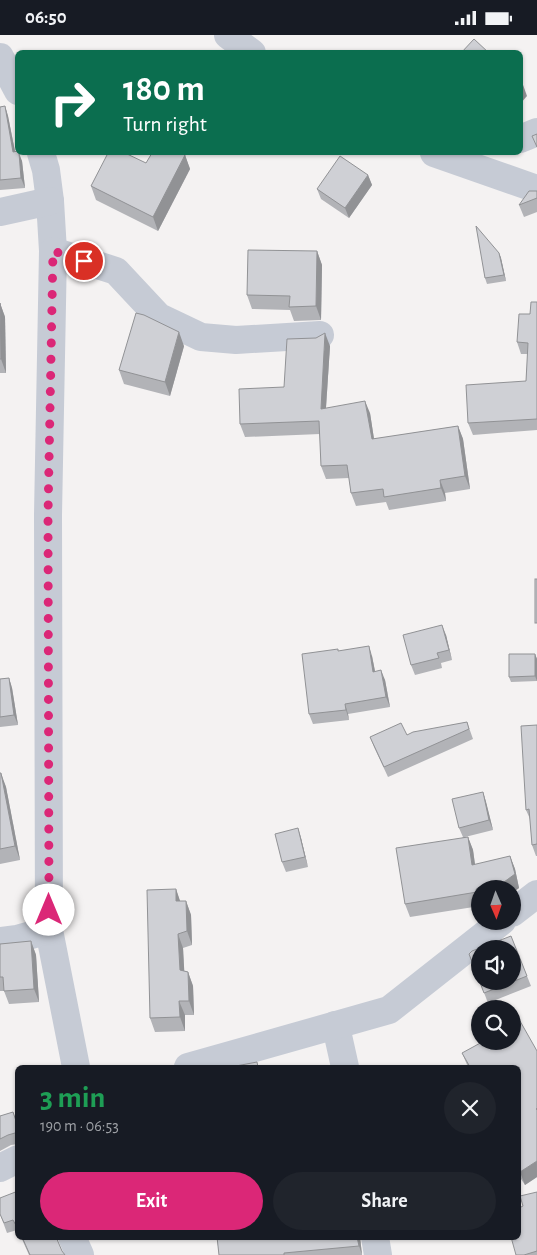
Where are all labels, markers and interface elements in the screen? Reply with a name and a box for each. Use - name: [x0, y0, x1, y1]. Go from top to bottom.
- text: 06:50: [25, 8, 67, 27]
- icon: right: [40, 70, 105, 135]
- text: 180 m: [123, 72, 205, 107]
- text: Turn right: [123, 113, 207, 135]
- pin: [63, 240, 105, 282]
- icon: arrive: [70, 247, 98, 275]
- north arrow: [471, 880, 521, 930]
- map controls: [471, 880, 521, 1050]
- position arrow: [22, 883, 74, 935]
- button: sound: [471, 940, 521, 990]
- button: search: [471, 1000, 521, 1050]
- button: close: [444, 1082, 496, 1134]
- text: 3 min: [40, 1083, 105, 1113]
- text: 190 m · 06:53: [40, 1118, 119, 1134]
- button: Exit: [40, 1172, 263, 1230]
- button: Share: [273, 1172, 496, 1230]

